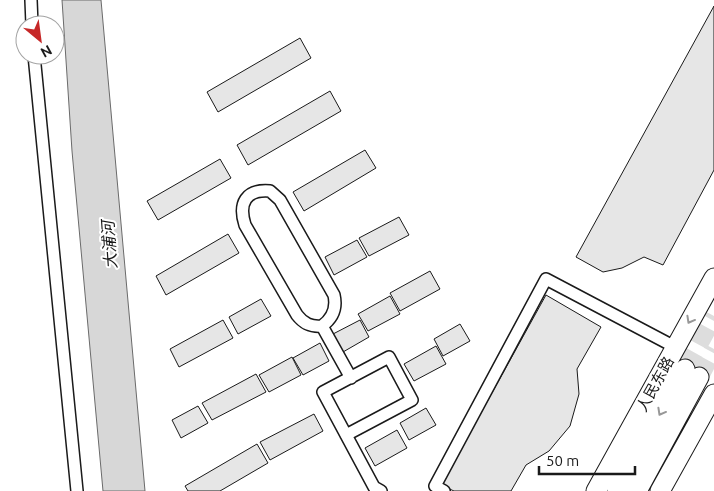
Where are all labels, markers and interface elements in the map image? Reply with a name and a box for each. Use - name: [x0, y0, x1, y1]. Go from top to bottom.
- north arrow: [15, 15, 65, 65]
- text: N: [38, 42, 55, 61]
- water label: 大浦河: [98, 217, 120, 270]
- one-way arrow: [687, 315, 697, 324]
- street label: 人民东路: [633, 354, 677, 414]
- one-way arrow: [657, 407, 667, 416]
- scale bar: [539, 444, 635, 476]
- text: 50 m: [546, 452, 579, 469]

